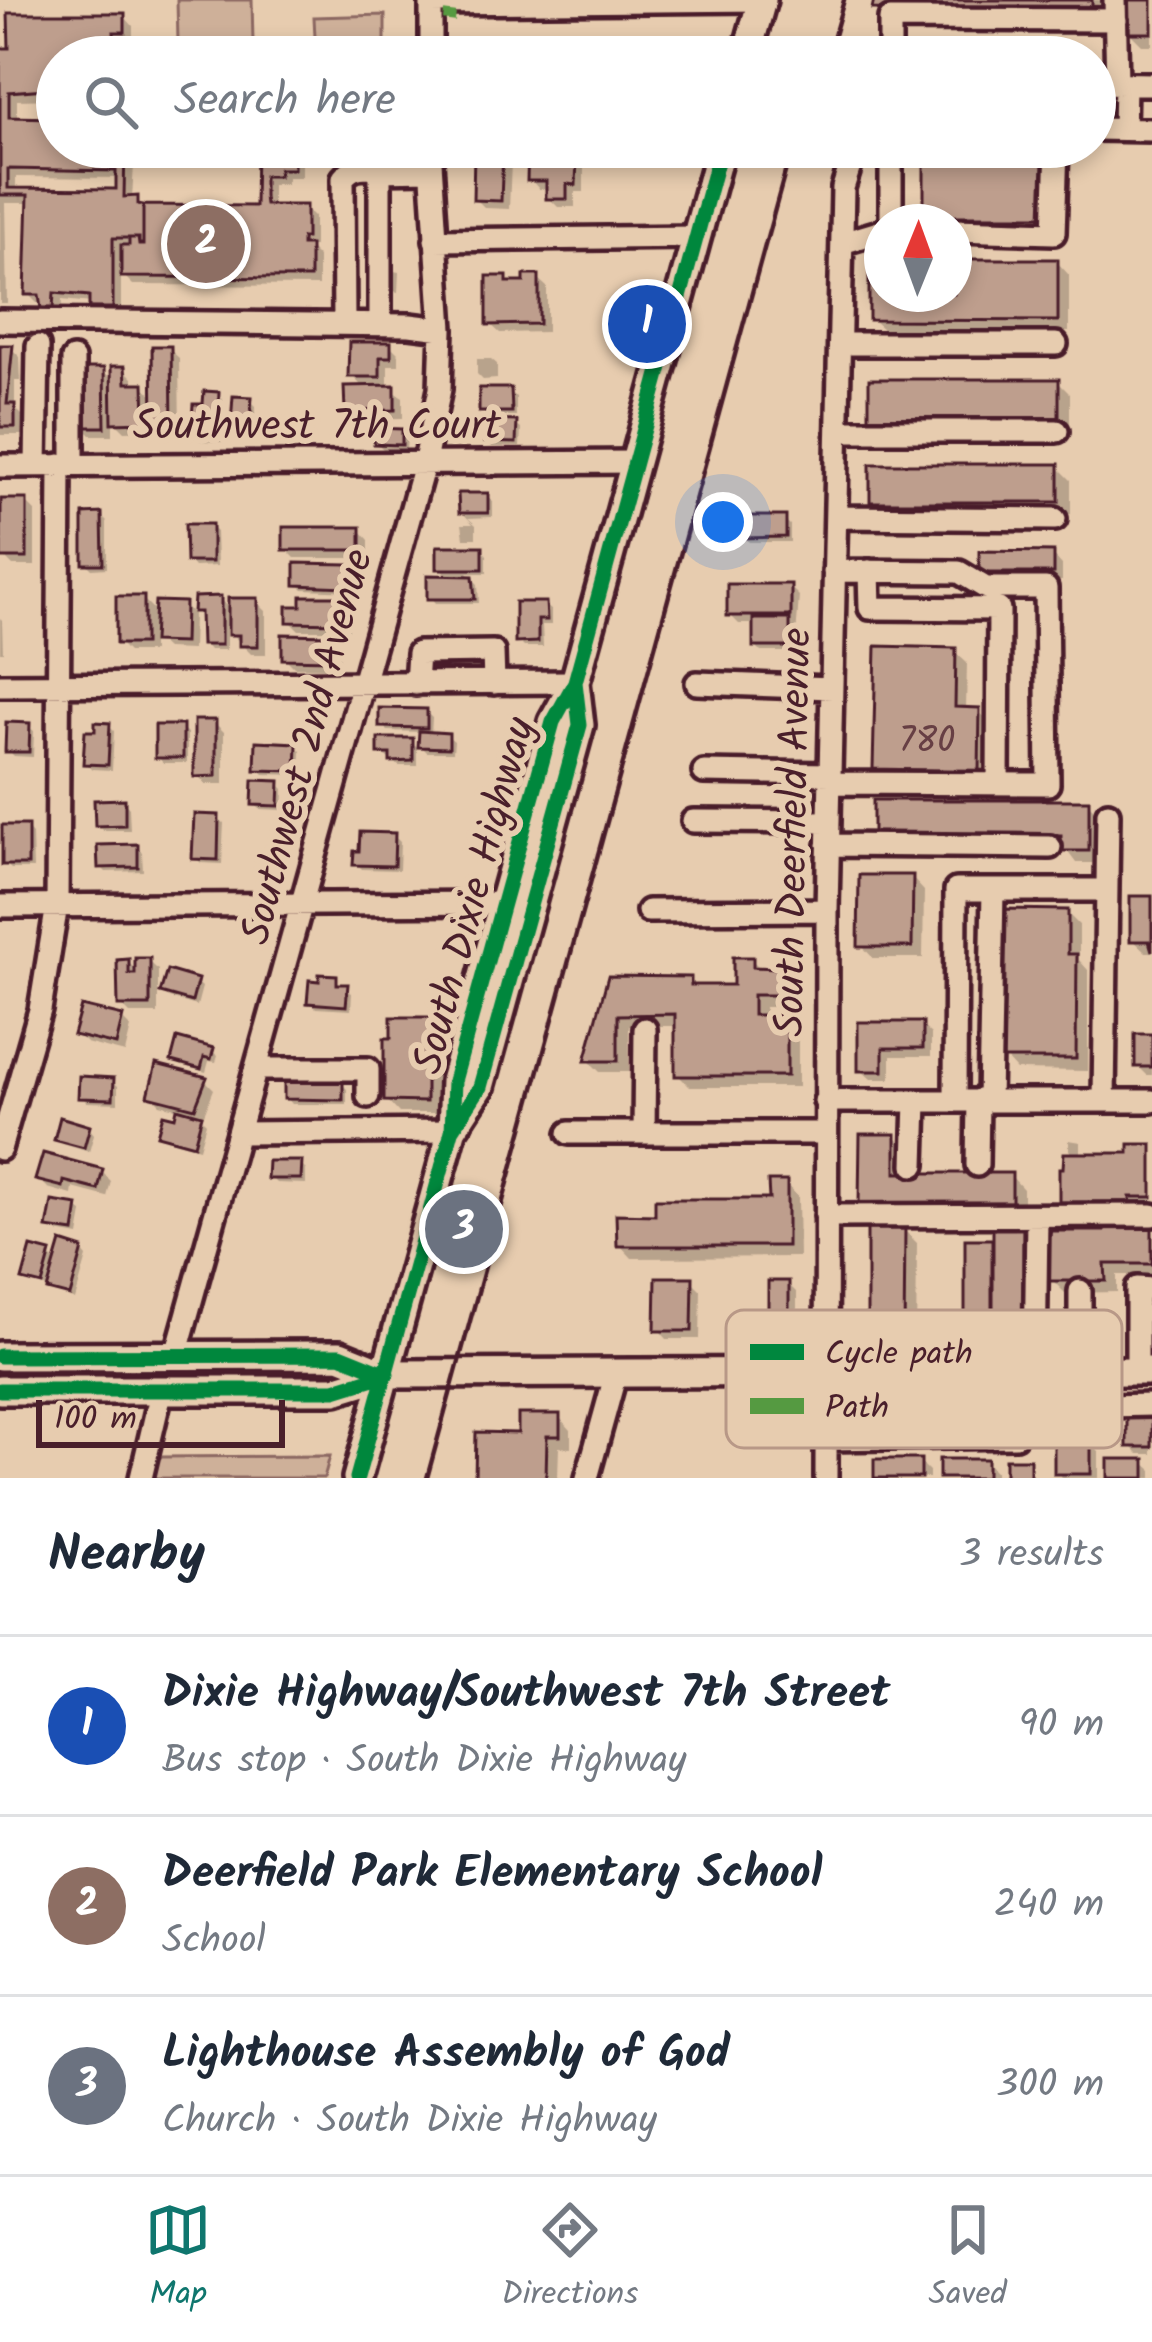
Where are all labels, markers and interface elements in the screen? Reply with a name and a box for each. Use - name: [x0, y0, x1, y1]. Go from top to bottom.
- search box: [36, 36, 1116, 168]
- text: Search here: [174, 66, 396, 138]
- icon: search: [78, 69, 144, 135]
- pin: 2: [167, 199, 245, 289]
- north arrow: [864, 204, 972, 312]
- pin: 1: [608, 279, 686, 369]
- street label: Southwest 7th Court: [133, 394, 502, 461]
- your location: [693, 492, 753, 552]
- street label: Southwest 2nd Avenue: [223, 542, 393, 952]
- street label: South Deerfield Avenue: [757, 627, 832, 1037]
- street label: South Dixie Highway: [396, 710, 555, 1081]
- house number: 780: [899, 714, 955, 771]
- pin: 3: [425, 1184, 503, 1274]
- legend: [726, 1310, 1122, 1448]
- text: Cycle path: [825, 1329, 973, 1382]
- text: Path: [825, 1383, 889, 1436]
- scale bar: [36, 1394, 285, 1447]
- text: 100 m: [54, 1394, 137, 1447]
- text: Nearby: [48, 1516, 205, 1597]
- text: 3 results: [959, 1525, 1104, 1587]
- text: Dixie Highway/Southwest 7th Street: [162, 1659, 890, 1731]
- text: 1: [81, 1695, 93, 1757]
- text: 90 m: [1019, 1695, 1104, 1757]
- text: Bus stop · South Dixie Highway: [162, 1731, 686, 1793]
- text: Deerfield Park Elementary School: [162, 1839, 822, 1911]
- text: 2: [76, 1875, 98, 1937]
- text: 240 m: [994, 1875, 1104, 1937]
- text: School: [162, 1911, 266, 1973]
- text: Lighthouse Assembly of God: [162, 2019, 730, 2091]
- text: 3: [76, 2055, 98, 2117]
- text: 300 m: [996, 2055, 1104, 2117]
- text: Church · South Dixie Highway: [162, 2091, 657, 2153]
- tab: Map: [145, 2197, 211, 2322]
- tab: Directions: [501, 2197, 638, 2322]
- tab: Saved: [929, 2197, 1007, 2322]

